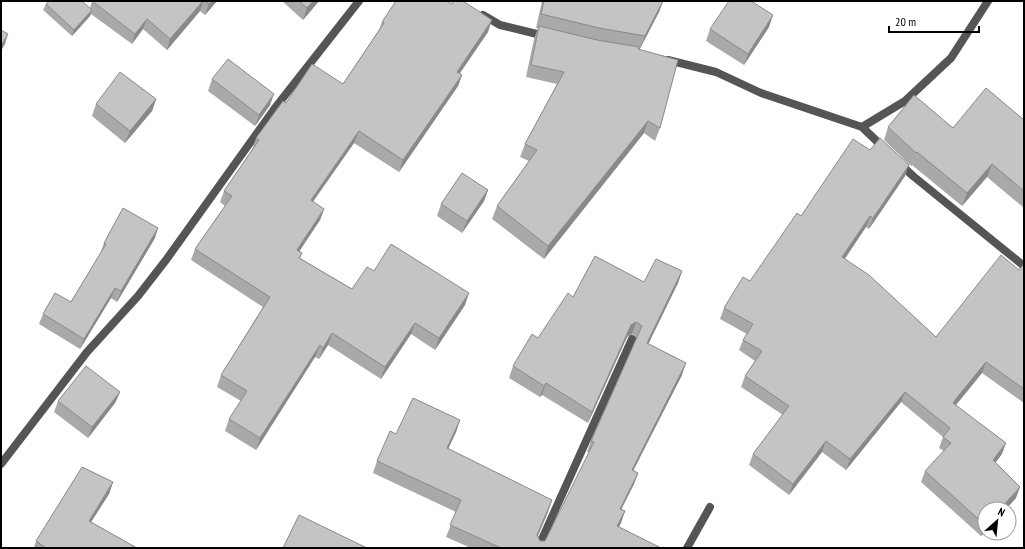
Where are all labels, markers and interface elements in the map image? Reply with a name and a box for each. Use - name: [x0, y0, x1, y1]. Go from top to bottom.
- scale bar: [889, 8, 979, 34]
- text: 20 m: [895, 14, 916, 29]
- north arrow: [977, 501, 1017, 541]
- text: N: [996, 505, 1007, 520]

